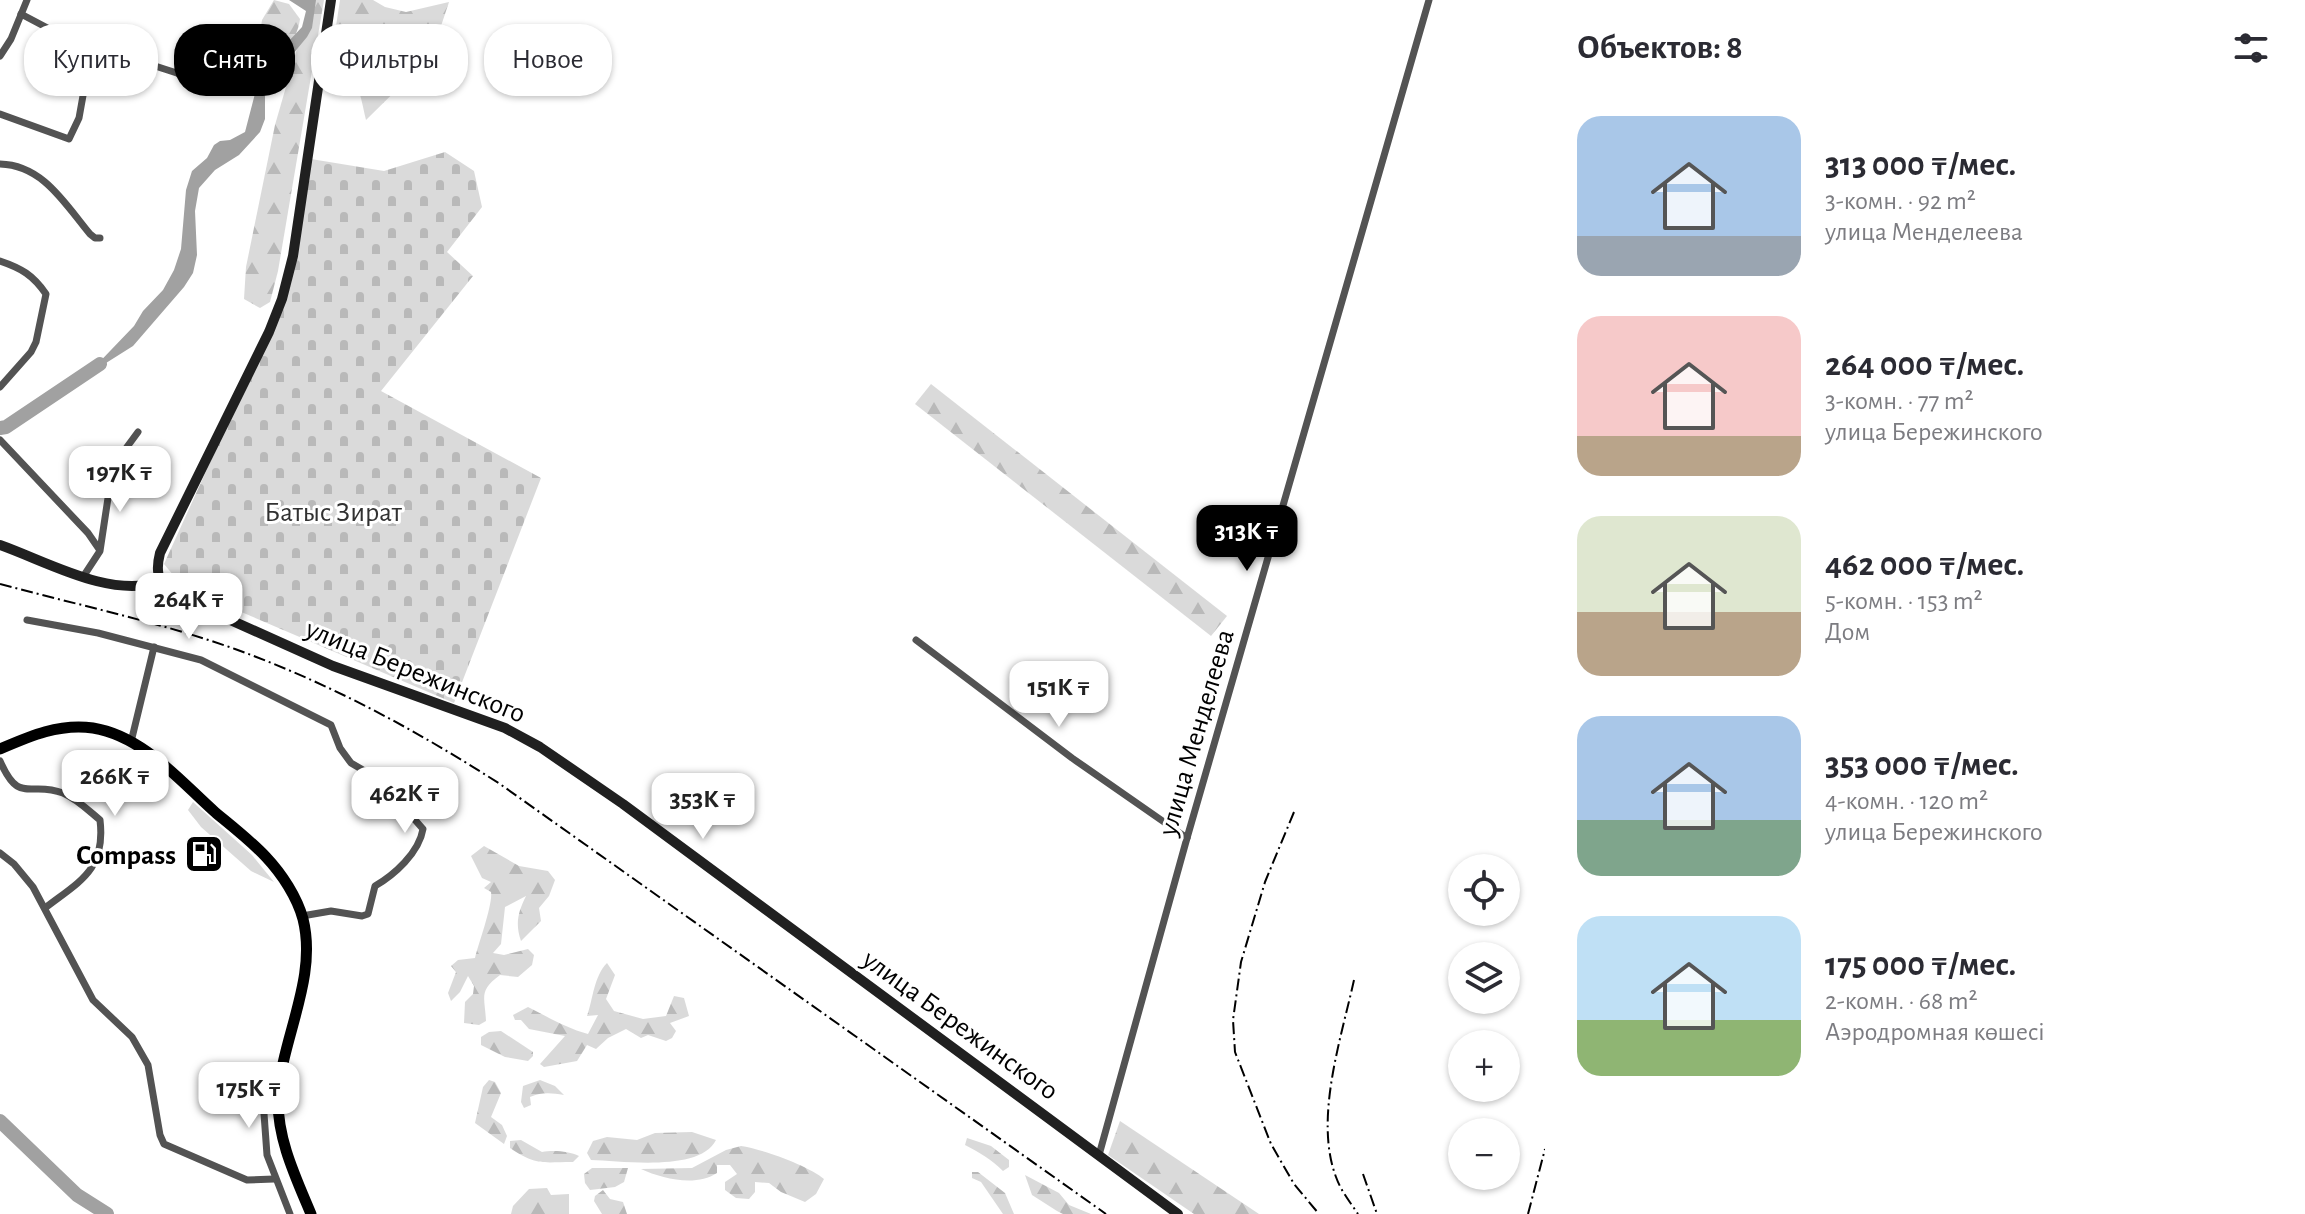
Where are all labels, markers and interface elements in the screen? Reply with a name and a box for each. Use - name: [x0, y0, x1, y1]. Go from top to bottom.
- chip: Купить: [24, 24, 158, 96]
- chip: Снять: [174, 24, 295, 96]
- chip: Фильтры: [311, 24, 468, 96]
- chip: Новое: [484, 24, 612, 96]
- icon: filters: [2229, 26, 2273, 70]
- text: Объектов: 8: [1577, 31, 1743, 65]
- icon: home: [1641, 148, 1737, 244]
- text: 313 000 ₸/мес.: [1825, 148, 2016, 182]
- text: 3-комн. · 92 m²: [1825, 188, 1976, 214]
- text: улица Менделеева: [1825, 219, 2023, 245]
- icon: home: [1641, 348, 1737, 444]
- text: 264 000 ₸/мес.: [1825, 348, 2024, 382]
- text: 3-комн. · 77 m²: [1825, 388, 1974, 414]
- text: улица Бережинского: [1825, 419, 2043, 445]
- pin: 197K ₸: [55, 446, 185, 514]
- text: 197K ₸: [87, 459, 153, 485]
- park label: Батыс Зират: [264, 499, 403, 527]
- pin: 313K ₸: [1182, 505, 1312, 573]
- text: 313K ₸: [1214, 518, 1280, 544]
- icon: home: [1641, 548, 1737, 644]
- text: 462 000 ₸/мес.: [1825, 548, 2024, 582]
- pin: 264K ₸: [124, 573, 254, 641]
- text: 264K ₸: [153, 586, 225, 612]
- text: 5-комн. · 153 m²: [1825, 588, 1983, 614]
- street label: улица Бережинского: [300, 615, 529, 729]
- text: Дом: [1825, 619, 1870, 645]
- street label: улица Менделеева: [1154, 626, 1240, 840]
- pin: 151K ₸: [994, 661, 1124, 729]
- text: 151K ₸: [1027, 674, 1091, 700]
- icon: home: [1641, 748, 1737, 844]
- text: 353 000 ₸/мес.: [1825, 748, 2019, 782]
- pin: 266K ₸: [50, 750, 180, 818]
- text: 266K ₸: [80, 763, 150, 789]
- pin: 462K ₸: [340, 767, 470, 835]
- pin: 353K ₸: [638, 773, 768, 841]
- text: 462K ₸: [369, 780, 441, 806]
- text: 353K ₸: [670, 786, 736, 812]
- text: 4-комн. · 120 m²: [1825, 788, 1988, 814]
- text: улица Бережинского: [1825, 819, 2043, 845]
- fuel station icon: Compass: [183, 833, 225, 875]
- place label: Compass: [76, 842, 176, 870]
- map controls: [1448, 854, 1520, 1190]
- button: locate: [1448, 854, 1520, 926]
- button: layers: [1448, 942, 1520, 1014]
- street label: улица Бережинского: [856, 945, 1063, 1106]
- icon: home: [1641, 948, 1737, 1044]
- text: 175 000 ₸/мес.: [1825, 948, 2016, 982]
- text: 2-комн. · 68 m²: [1825, 988, 1978, 1014]
- text: Аэродромная көшесі: [1825, 1019, 2044, 1045]
- button: +: [1448, 1030, 1520, 1102]
- pin: 175K ₸: [184, 1062, 314, 1130]
- text: 175K ₸: [216, 1075, 282, 1101]
- button: −: [1448, 1118, 1520, 1190]

